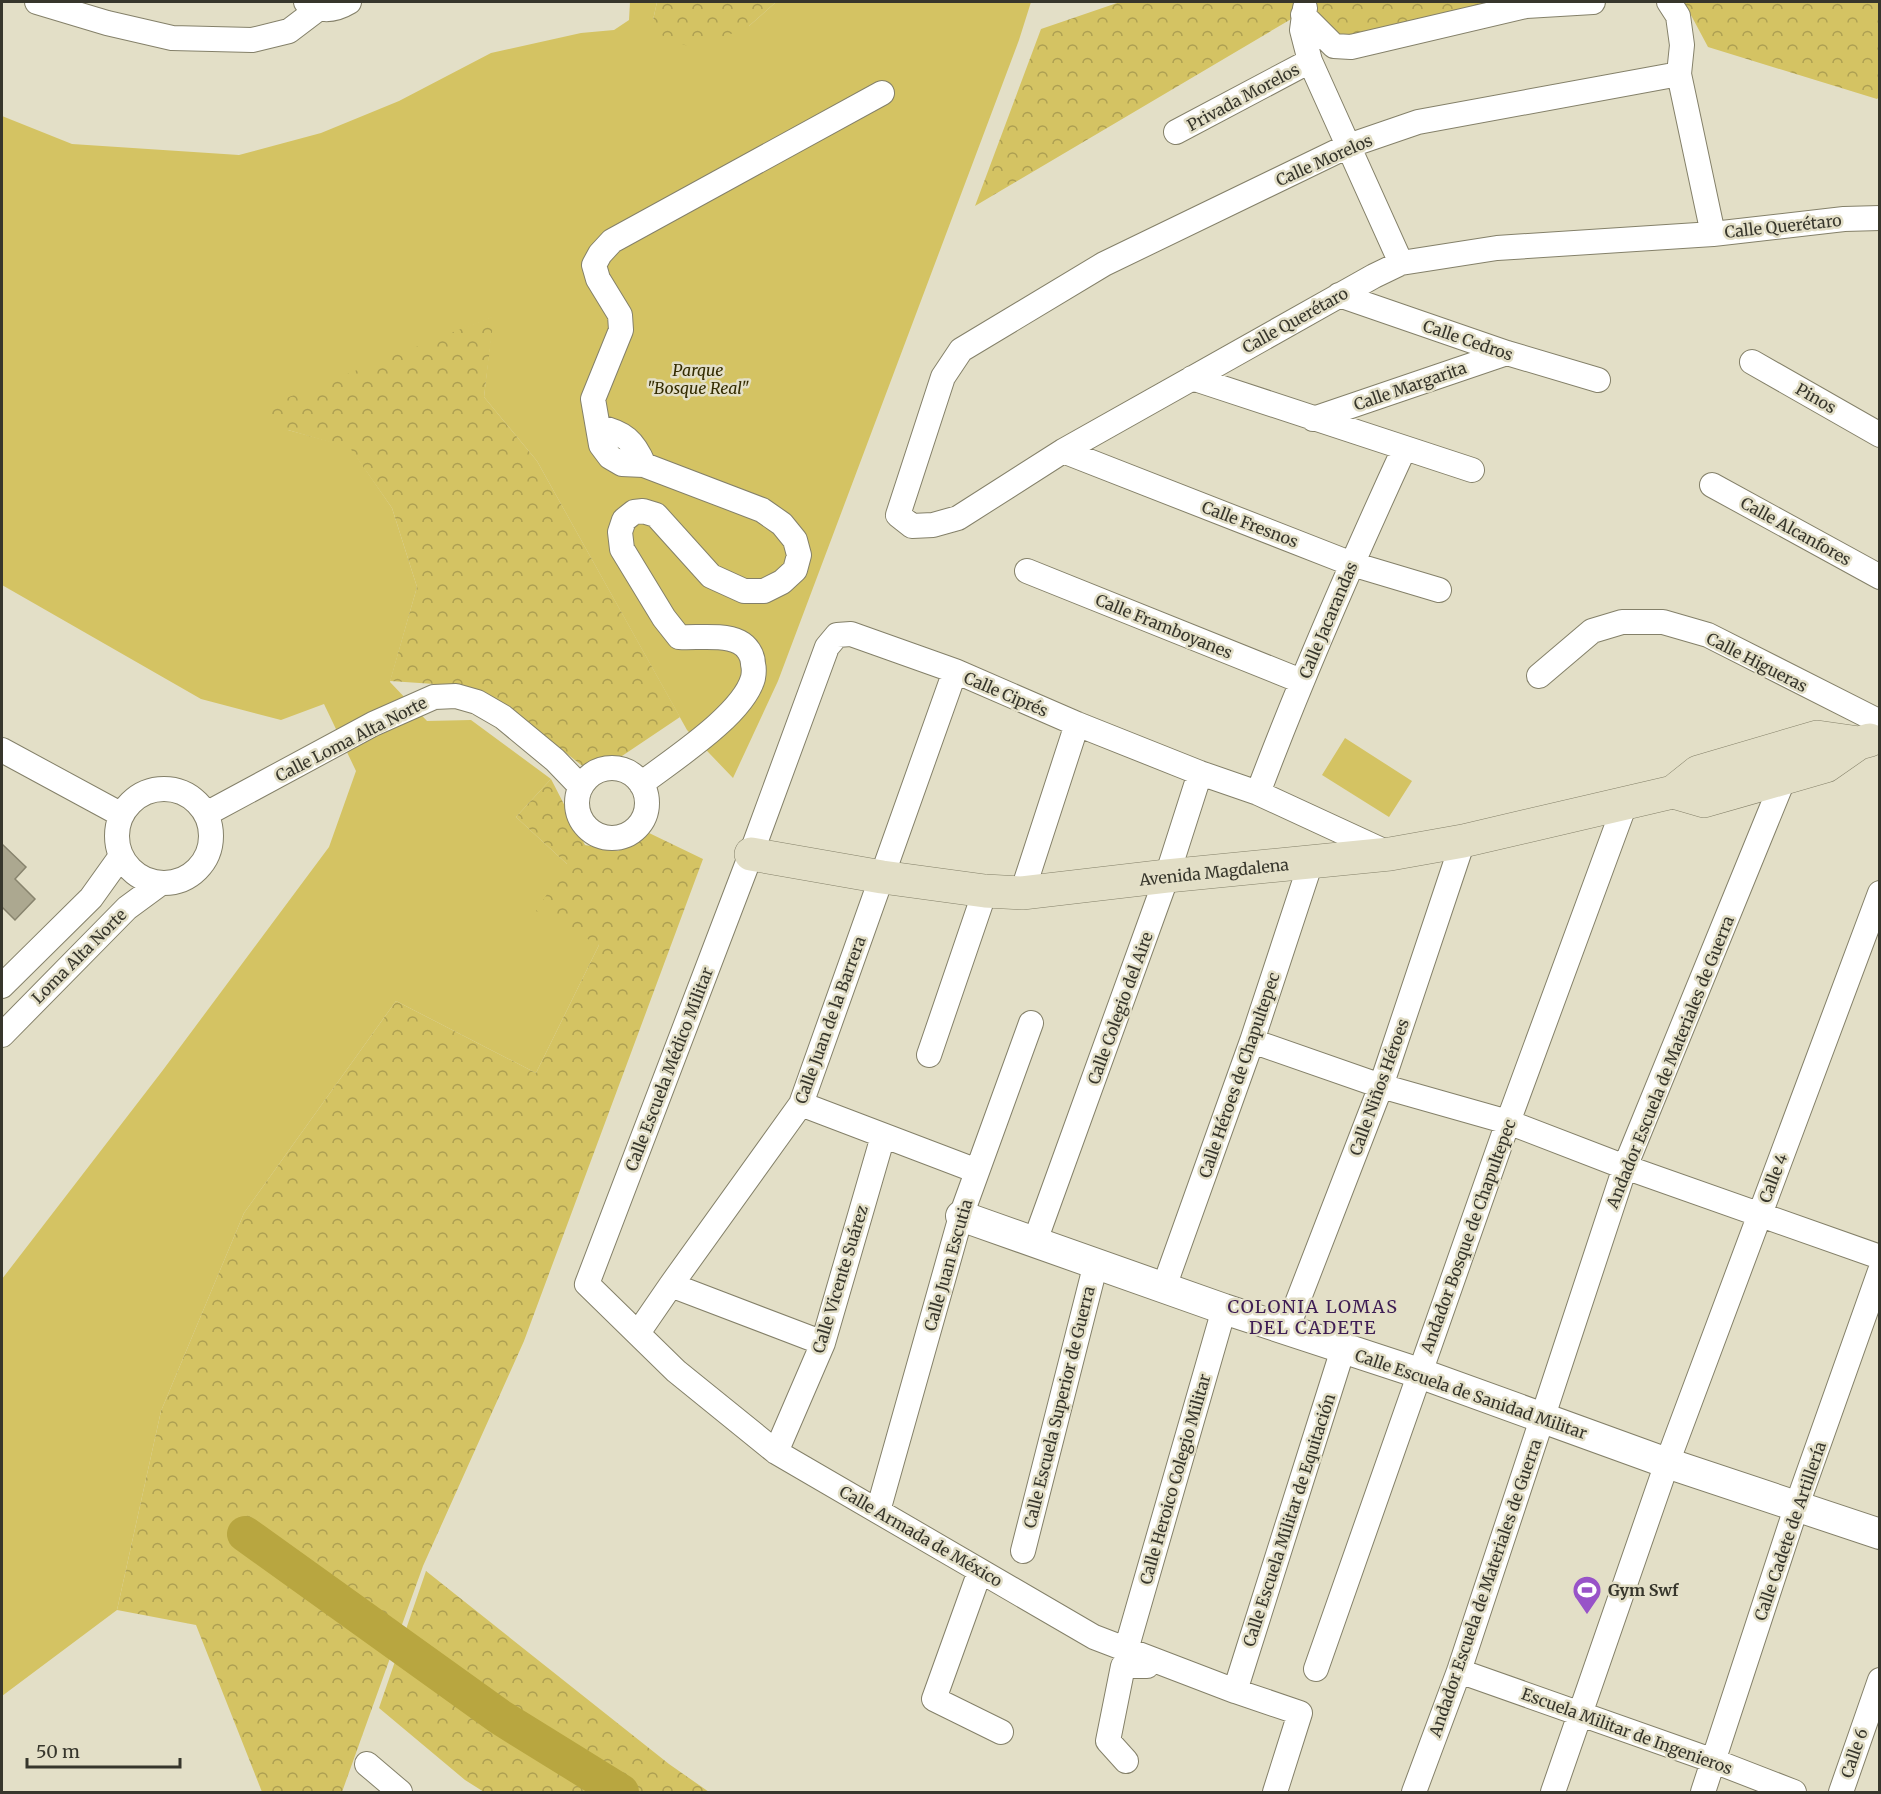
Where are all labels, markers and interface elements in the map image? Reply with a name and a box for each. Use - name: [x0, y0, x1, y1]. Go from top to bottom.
- street label: Privada Morelos: [1183, 59, 1303, 135]
- street label: Calle Morelos: [1273, 130, 1375, 190]
- street label: Calle Querétaro: [1723, 210, 1843, 242]
- street label: Calle Querétaro: [1239, 283, 1351, 357]
- street label: Calle Cedros: [1420, 315, 1516, 365]
- street label: Calle Margarita: [1351, 357, 1469, 415]
- park label: Parque "Bosque Real": [647, 360, 749, 398]
- street label: Pinos: [1792, 379, 1840, 418]
- street label: Calle Alcanfores: [1737, 492, 1855, 570]
- street label: Calle Fresnos: [1199, 496, 1301, 552]
- street label: Calle Jacarandas: [1294, 559, 1362, 681]
- street label: Calle Framboyanes: [1093, 589, 1235, 663]
- street label: Calle Higueras: [1703, 628, 1811, 696]
- street label: Calle Ciprés: [961, 667, 1051, 721]
- street label: Calle Loma Alta Norte: [272, 692, 430, 786]
- street label: Avenida Magdalena: [1137, 854, 1290, 890]
- street label: Loma Alta Norte: [27, 904, 131, 1008]
- street label: Andador Escuela de Materiales de Guerra: [1602, 912, 1738, 1212]
- street label: Calle Colegio del Aire: [1083, 929, 1157, 1087]
- street label: Calle Juan de la Barrera: [790, 933, 870, 1106]
- street label: Calle Escuela Médico Militar: [621, 964, 717, 1174]
- street label: Calle Héroes de Chapultepec: [1194, 970, 1284, 1180]
- street label: Calle Niños Héroes: [1345, 1016, 1413, 1158]
- street label: Andador Bosque de Chapultepec: [1416, 1116, 1520, 1357]
- street label: Calle 4: [1754, 1150, 1792, 1205]
- street label: Calle Juan Escutia: [920, 1196, 976, 1333]
- street label: Calle Vicente Suárez: [808, 1202, 872, 1355]
- street label: Calle Escuela Superior de Guerra: [1019, 1284, 1099, 1530]
- district label: COLONIA LOMAS DEL CADETE: [1228, 1295, 1398, 1339]
- street label: Calle Escuela de Sanidad Militar: [1352, 1345, 1590, 1443]
- street label: Calle Heroico Colegio Militar: [1135, 1371, 1215, 1587]
- street label: Calle Escuela Militar de Equitación: [1239, 1391, 1340, 1649]
- street label: Andador Escuela de Materiales de Guerra: [1424, 1436, 1546, 1740]
- street label: Calle Cadete de Artillería: [1750, 1438, 1830, 1623]
- street label: Calle Armada de México: [836, 1481, 1006, 1591]
- sports icon: Gym Swf: [1571, 1574, 1603, 1616]
- place label: Gym Swf: [1608, 1580, 1679, 1600]
- street label: Escuela Militar de Ingenieros: [1519, 1684, 1735, 1779]
- street label: Calle 6: [1836, 1725, 1872, 1780]
- scale bar: [27, 1731, 180, 1769]
- text: 50 m: [36, 1740, 80, 1763]

